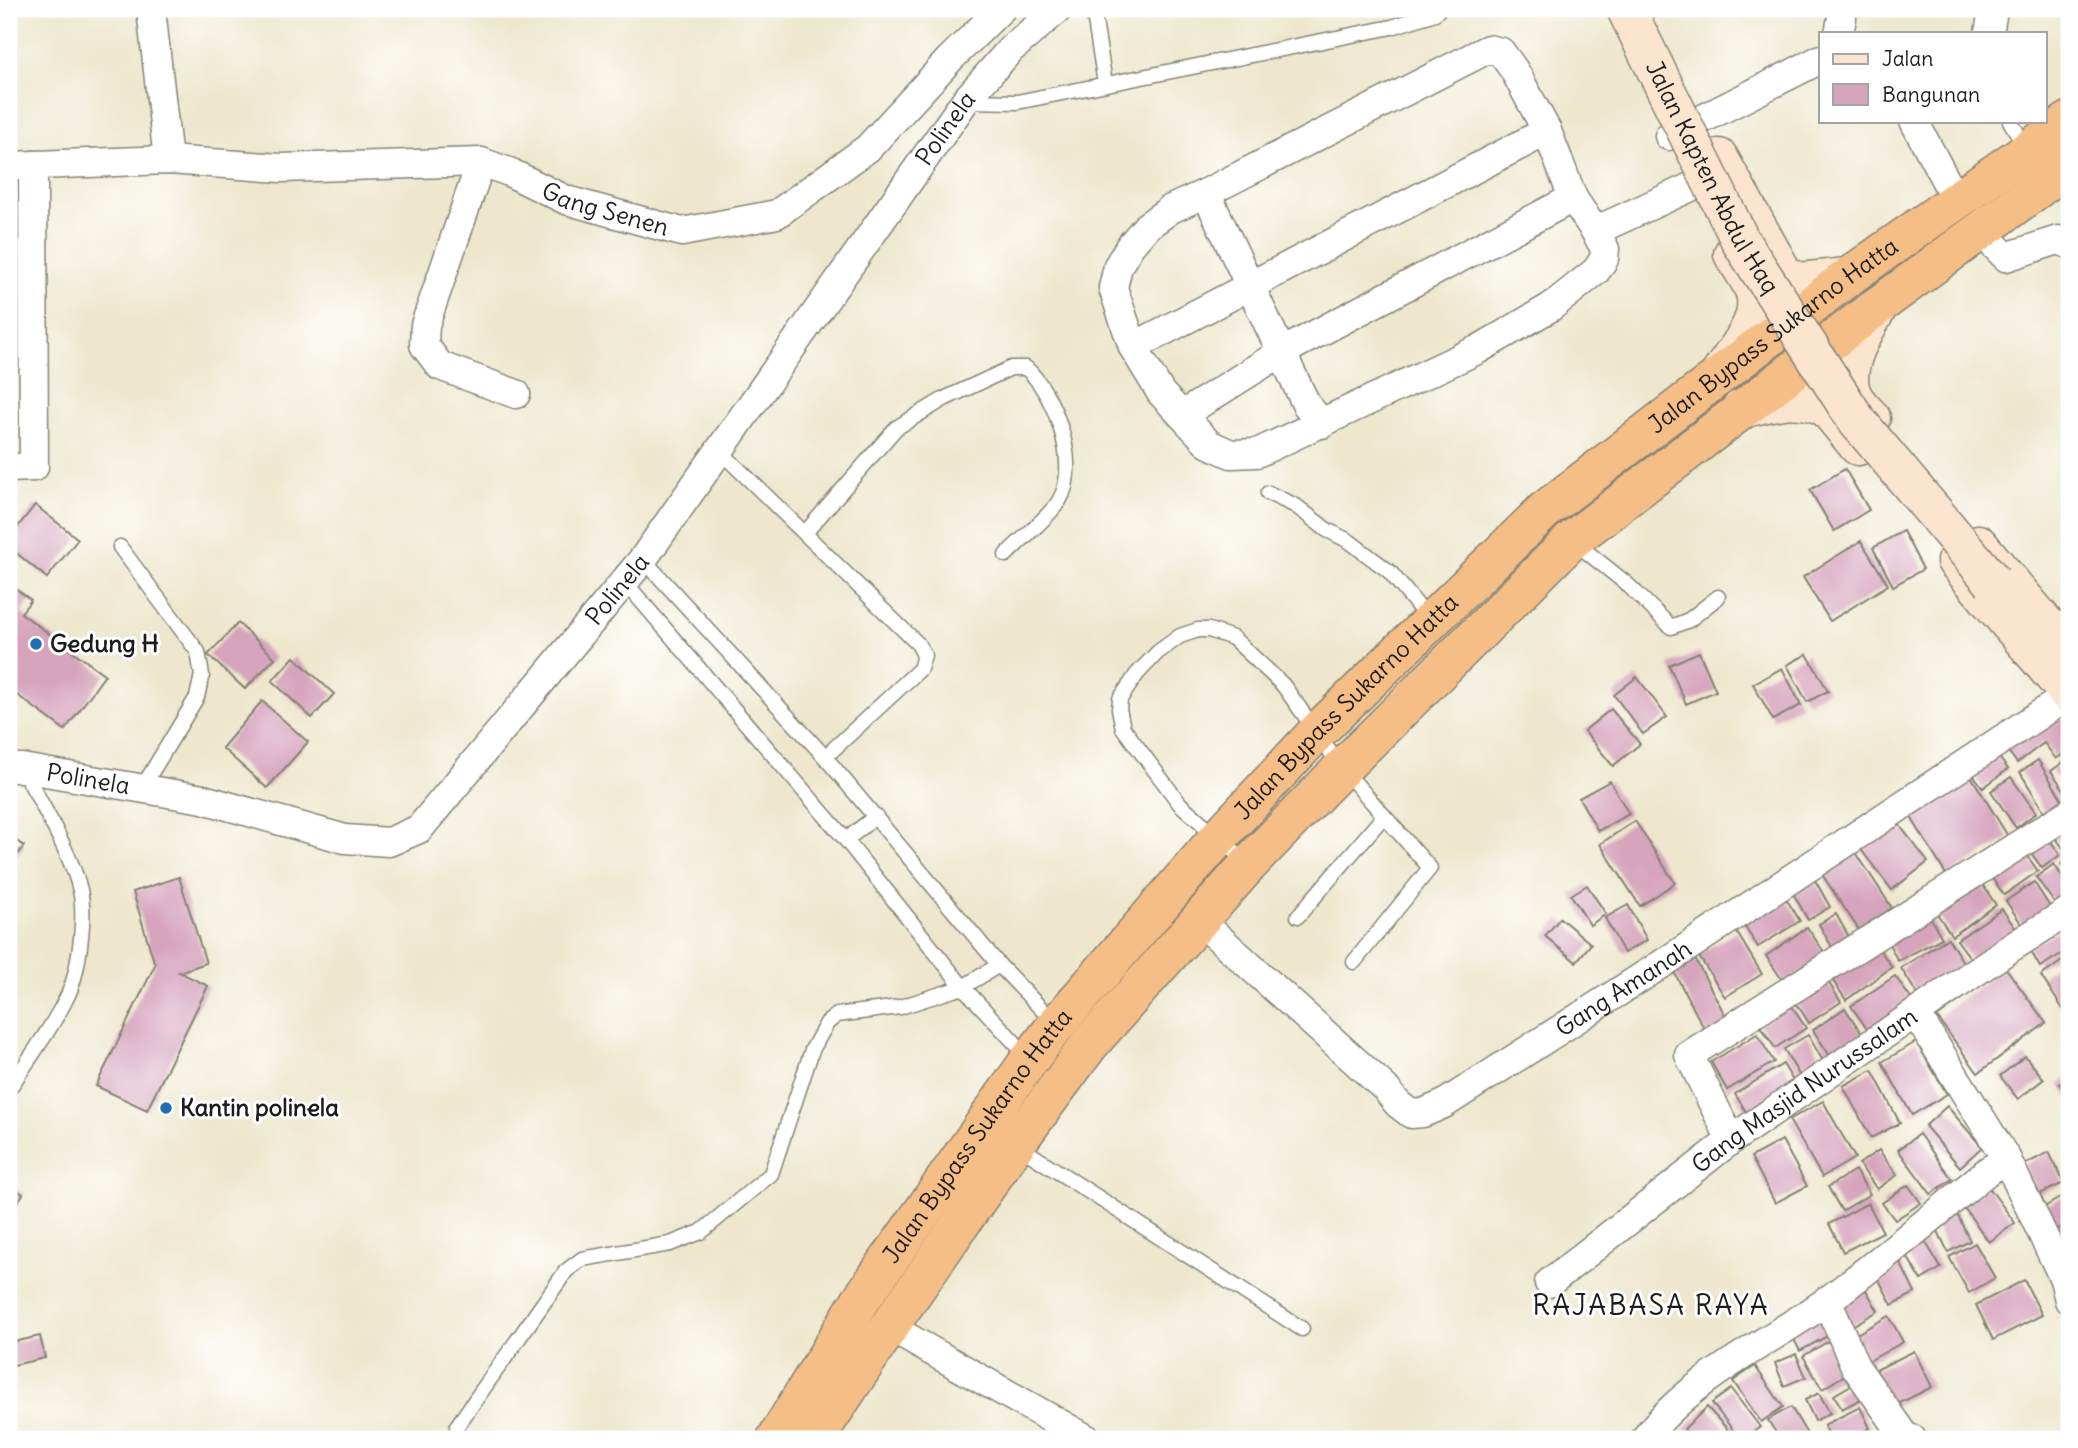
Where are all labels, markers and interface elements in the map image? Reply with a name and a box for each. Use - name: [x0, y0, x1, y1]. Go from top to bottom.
- legend: [1819, 32, 2046, 122]
- text: Jalan: [1882, 45, 1933, 72]
- street label: Jalan Kapten Abdul Haq: [1640, 55, 1786, 299]
- text: Bangunan: [1882, 81, 1980, 108]
- street label: Polinela: [908, 84, 981, 171]
- street label: Gang Senen: [537, 174, 672, 242]
- street label: Jalan Bypass Sukarno Hatta: [1642, 231, 1903, 439]
- street label: Polinela: [578, 547, 655, 631]
- street label: Jalan Bypass Sukarno Hatta: [1227, 587, 1464, 825]
- place label: Gedung H: [50, 628, 159, 658]
- marker: Gedung H: [28, 636, 44, 652]
- street label: Polinela: [44, 756, 132, 800]
- street label: Gang Amanah: [1549, 933, 1697, 1043]
- street label: Gang Masjid Nurussalam: [1685, 1001, 1923, 1179]
- street label: Jalan Bypass Sukarno Hatta: [875, 1002, 1078, 1269]
- place label: Kantin polinela: [180, 1092, 339, 1122]
- marker: Kantin polinela: [158, 1100, 174, 1116]
- district label: RAJABASA RAYA: [1532, 1287, 1770, 1323]

